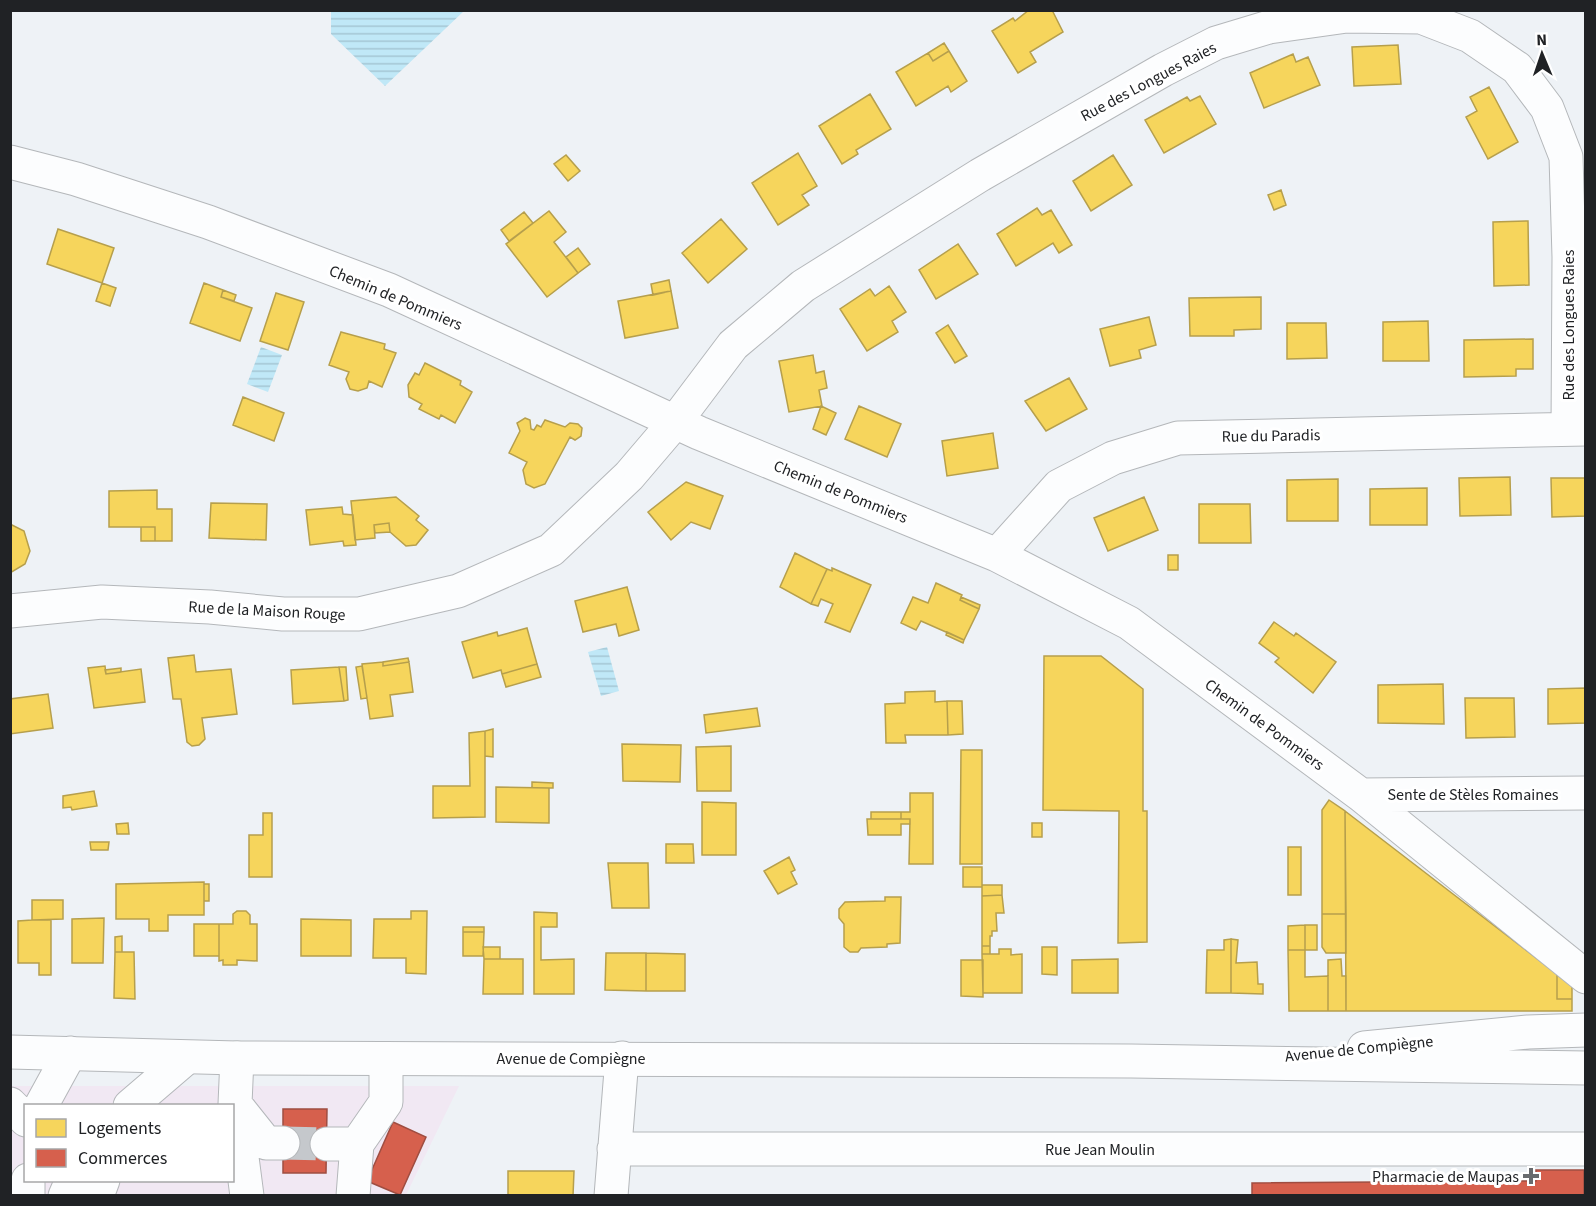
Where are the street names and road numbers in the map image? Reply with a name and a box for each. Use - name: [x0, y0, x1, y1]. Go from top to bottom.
- street label: Rue des Longues Raies: [1077, 37, 1221, 127]
- street label: Rue des Longues Raies: [1558, 249, 1580, 400]
- street label: Chemin de Pommiers: [326, 260, 466, 336]
- street label: Rue du Paradis: [1221, 424, 1321, 448]
- street label: Chemin de Pommiers: [770, 455, 911, 529]
- street label: Rue de la Maison Rouge: [188, 596, 346, 626]
- street label: Chemin de Pommiers: [1200, 674, 1329, 776]
- street label: Sente de Stèles Romaines: [1387, 784, 1559, 806]
- street label: Avenue de Compiègne: [1284, 1030, 1434, 1068]
- street label: Avenue de Compiègne: [497, 1048, 646, 1070]
- street label: Rue Jean Moulin: [1045, 1139, 1155, 1161]

